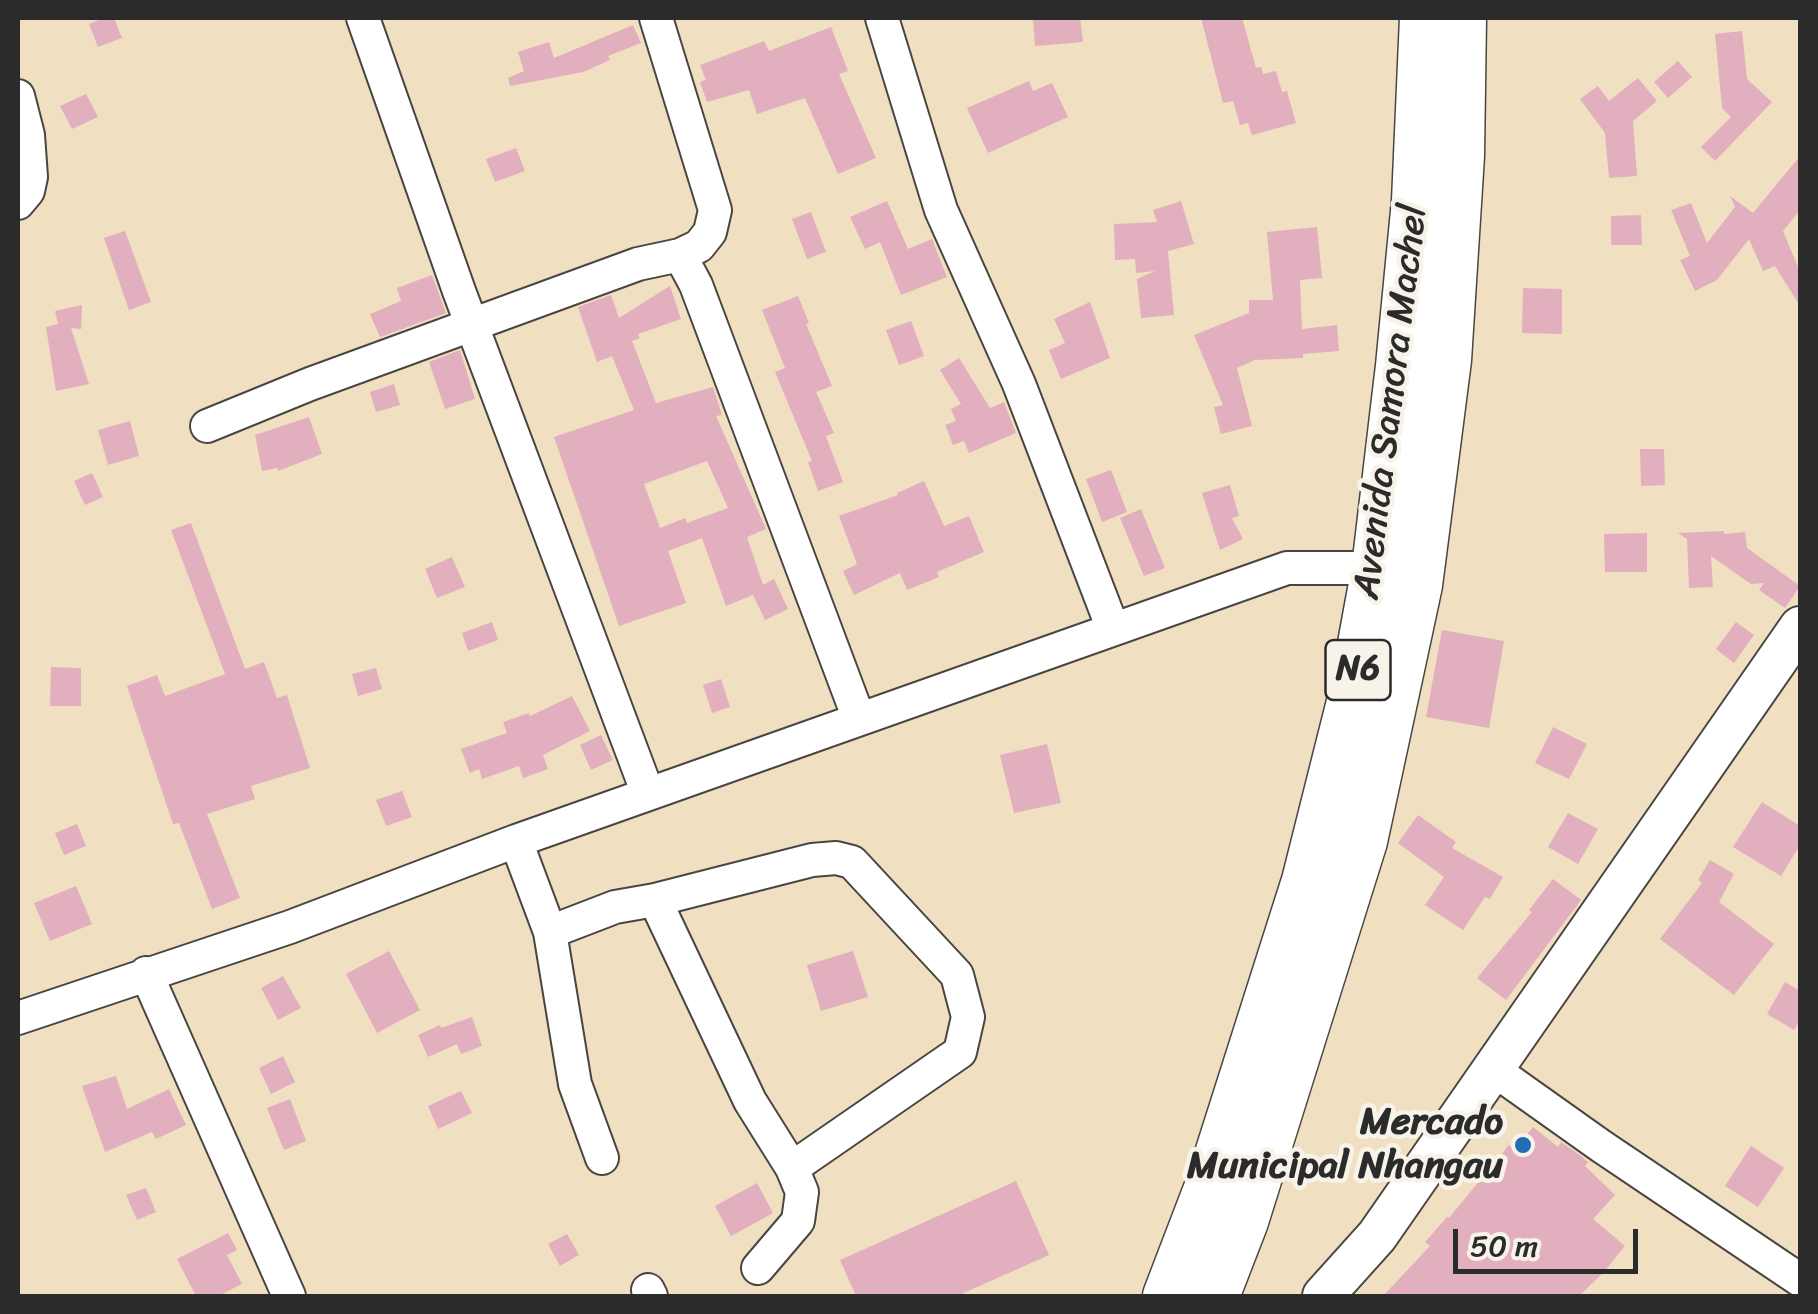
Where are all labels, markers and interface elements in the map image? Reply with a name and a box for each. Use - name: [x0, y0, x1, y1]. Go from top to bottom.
- street label: Avenida Samora Machel: [1345, 202, 1439, 602]
- road number: N6: [1326, 640, 1390, 700]
- place label: Mercado Municipal Nhangau: [1187, 1100, 1503, 1190]
- marker: Mercado Municipal Nhangau: [1512, 1134, 1534, 1156]
- scale bar: [1458, 1209, 1643, 1271]
- text: 50 m: [1470, 1219, 1538, 1273]

